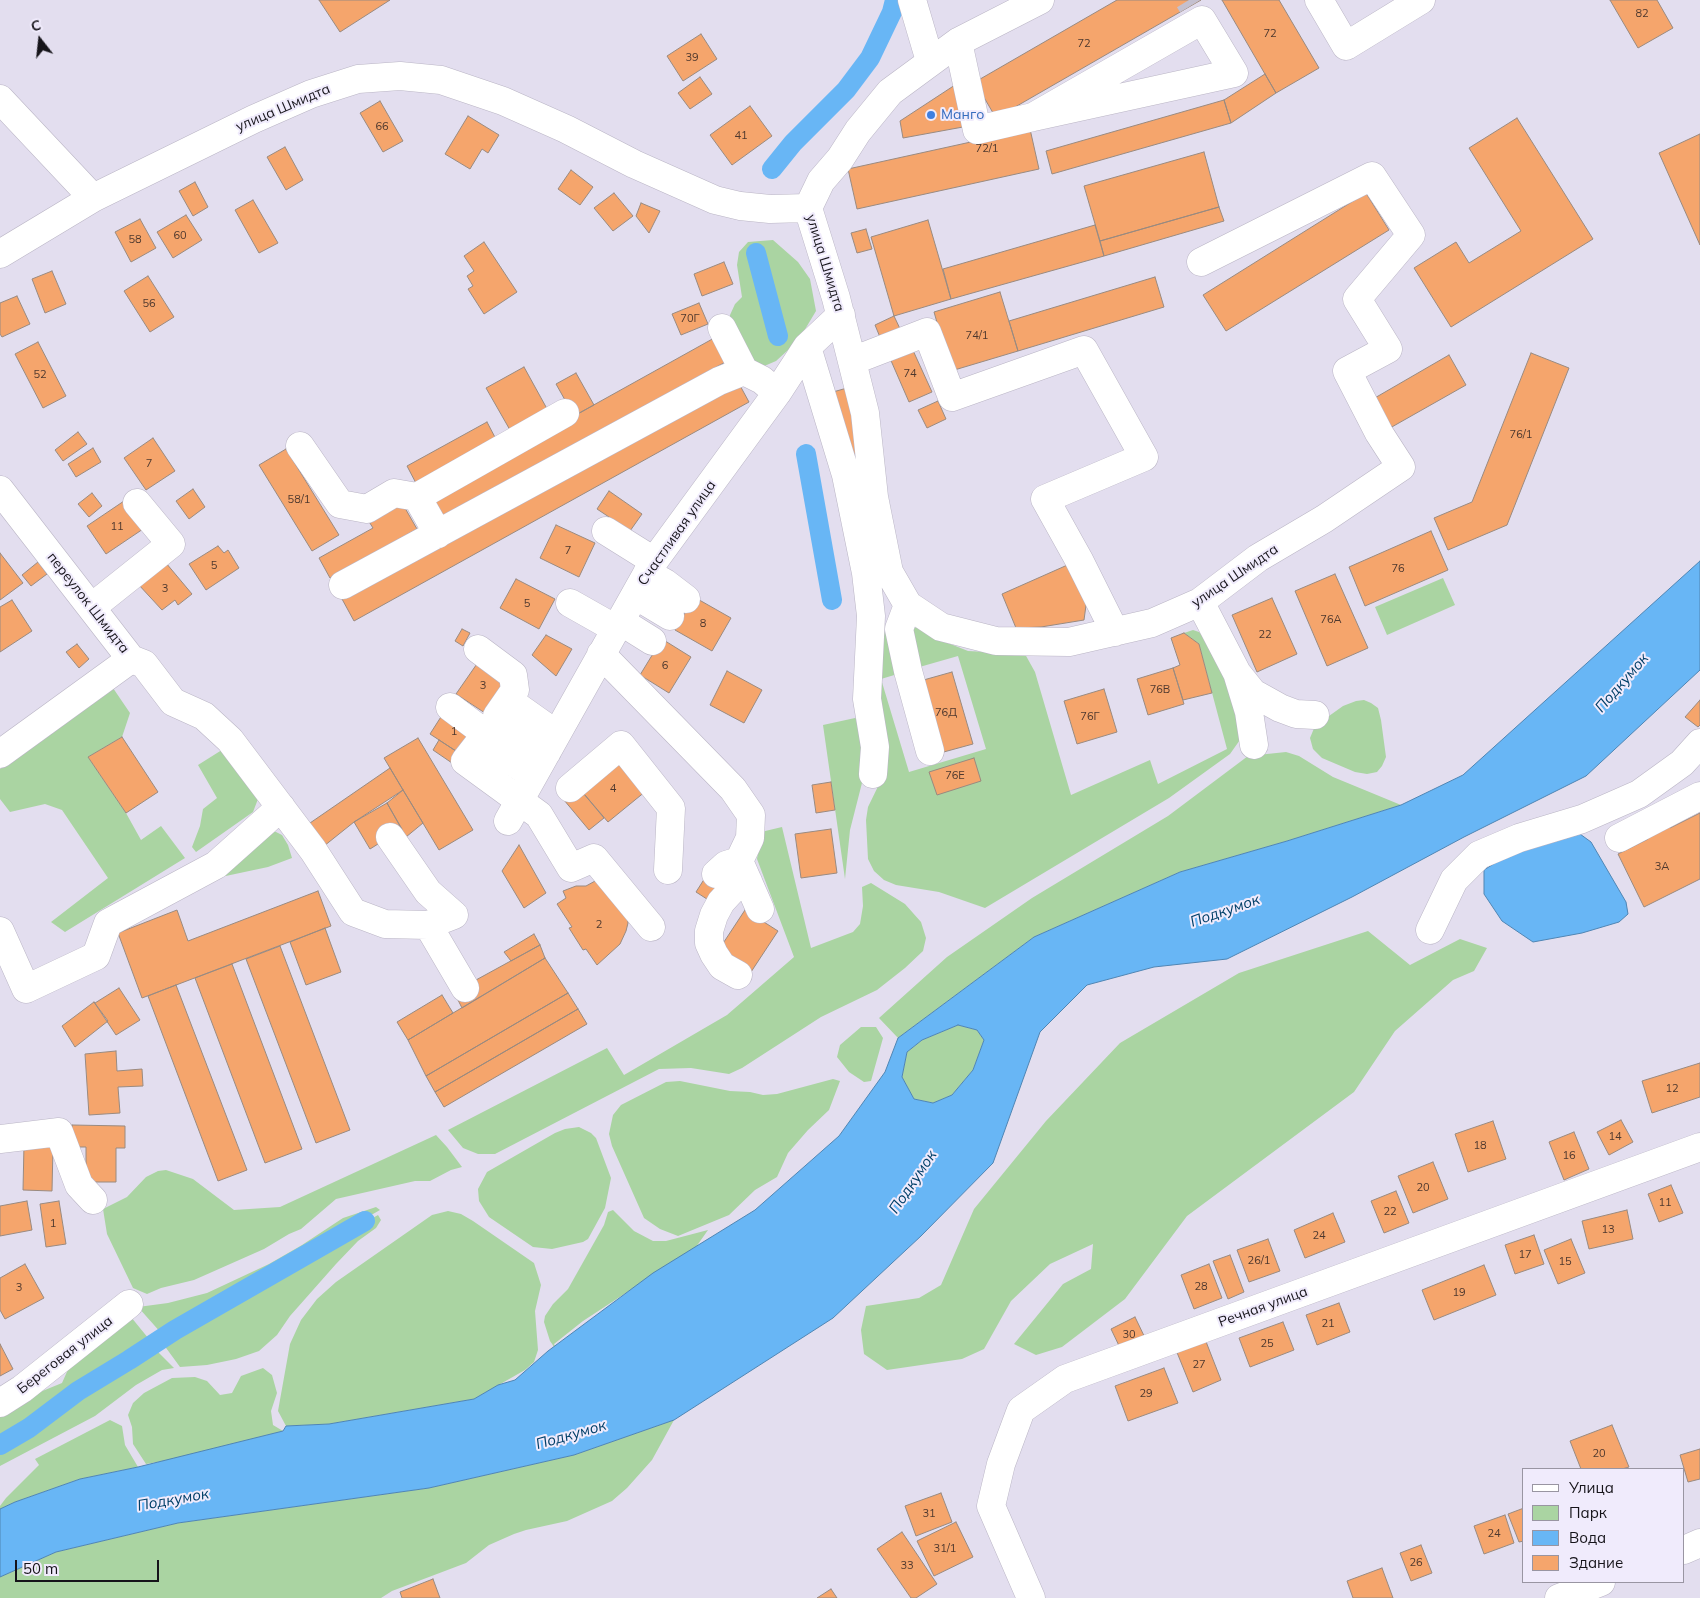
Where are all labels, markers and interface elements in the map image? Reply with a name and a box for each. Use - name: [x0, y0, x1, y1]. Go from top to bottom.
- house number: 82: [1635, 7, 1649, 21]
- north arrow: [15, 15, 65, 65]
- text: С: [29, 16, 43, 36]
- house number: 72: [1263, 27, 1277, 41]
- house number: 72: [1077, 37, 1091, 51]
- house number: 39: [685, 51, 699, 65]
- street label: улица Шмидта: [233, 81, 333, 135]
- place label: Манго: [941, 107, 984, 123]
- marker: Манго: [925, 109, 937, 121]
- house number: 66: [375, 120, 389, 134]
- house number: 41: [734, 129, 748, 143]
- house number: 72/1: [976, 142, 998, 156]
- street label: улица Шмидта: [802, 212, 848, 314]
- house number: 60: [173, 229, 187, 243]
- house number: 58: [128, 233, 142, 247]
- house number: 56: [142, 297, 156, 311]
- house number: 70Г: [680, 312, 700, 326]
- house number: 74/1: [966, 329, 988, 343]
- house number: 74: [903, 367, 917, 381]
- house number: 52: [33, 368, 47, 382]
- house number: 76/1: [1510, 428, 1532, 442]
- house number: 7: [146, 457, 152, 471]
- street label: Счастливая улица: [634, 477, 720, 589]
- house number: 58/1: [288, 493, 310, 507]
- house number: 11: [110, 520, 124, 534]
- street label: улица Шмидта: [1189, 541, 1281, 611]
- house number: 7: [565, 544, 571, 558]
- street label: переулок Шмидта: [43, 549, 133, 657]
- house number: 5: [211, 559, 217, 573]
- house number: 76: [1391, 562, 1405, 576]
- house number: 3: [162, 582, 168, 596]
- house number: 5: [524, 597, 530, 611]
- house number: 76А: [1320, 613, 1342, 627]
- house number: 8: [700, 617, 706, 631]
- house number: 22: [1258, 628, 1272, 642]
- water label: Подкумок: [1591, 650, 1653, 716]
- house number: 6: [662, 659, 668, 673]
- house number: 3: [480, 679, 486, 693]
- house number: 76В: [1150, 683, 1170, 697]
- house number: 76Д: [935, 706, 957, 720]
- house number: 76Г: [1080, 710, 1100, 724]
- house number: 1: [451, 725, 457, 739]
- house number: 76Е: [945, 769, 965, 783]
- house number: 4: [610, 782, 616, 796]
- house number: 3А: [1655, 860, 1669, 874]
- water label: Подкумок: [1188, 891, 1262, 931]
- house number: 2: [596, 918, 602, 932]
- house number: 12: [1665, 1082, 1679, 1096]
- house number: 14: [1608, 1130, 1622, 1144]
- house number: 18: [1473, 1139, 1487, 1153]
- water label: Подкумок: [885, 1147, 941, 1217]
- house number: 16: [1562, 1149, 1576, 1163]
- house number: 20: [1416, 1181, 1430, 1195]
- house number: 11: [1658, 1196, 1672, 1210]
- house number: 22: [1383, 1205, 1397, 1219]
- house number: 1: [50, 1217, 56, 1231]
- house number: 13: [1601, 1223, 1615, 1237]
- house number: 24: [1312, 1229, 1326, 1243]
- house number: 17: [1518, 1248, 1532, 1262]
- house number: 26/1: [1248, 1254, 1270, 1268]
- house number: 15: [1558, 1255, 1572, 1269]
- house number: 28: [1194, 1280, 1208, 1294]
- house number: 3: [16, 1281, 22, 1295]
- street label: Речная улица: [1216, 1283, 1310, 1331]
- house number: 19: [1452, 1286, 1466, 1300]
- street label: Береговая улица: [14, 1313, 116, 1397]
- house number: 21: [1321, 1317, 1335, 1331]
- house number: 30: [1122, 1328, 1136, 1342]
- house number: 25: [1260, 1337, 1274, 1351]
- house number: 27: [1192, 1358, 1206, 1372]
- house number: 29: [1139, 1387, 1153, 1401]
- water label: Подкумок: [534, 1416, 608, 1454]
- house number: 20: [1592, 1447, 1606, 1461]
- legend: [1522, 1468, 1685, 1583]
- text: Улица: [1569, 1478, 1614, 1497]
- water label: Подкумок: [136, 1485, 210, 1515]
- text: Парк: [1569, 1503, 1607, 1522]
- house number: 31: [922, 1507, 936, 1521]
- house number: 24: [1487, 1527, 1501, 1541]
- text: Вода: [1569, 1528, 1606, 1547]
- house number: 31/1: [934, 1542, 956, 1556]
- scale bar: [18, 1550, 161, 1582]
- text: Здание: [1569, 1553, 1623, 1572]
- house number: 26: [1409, 1556, 1423, 1570]
- text: 50 m: [23, 1559, 58, 1578]
- house number: 33: [900, 1559, 914, 1573]

